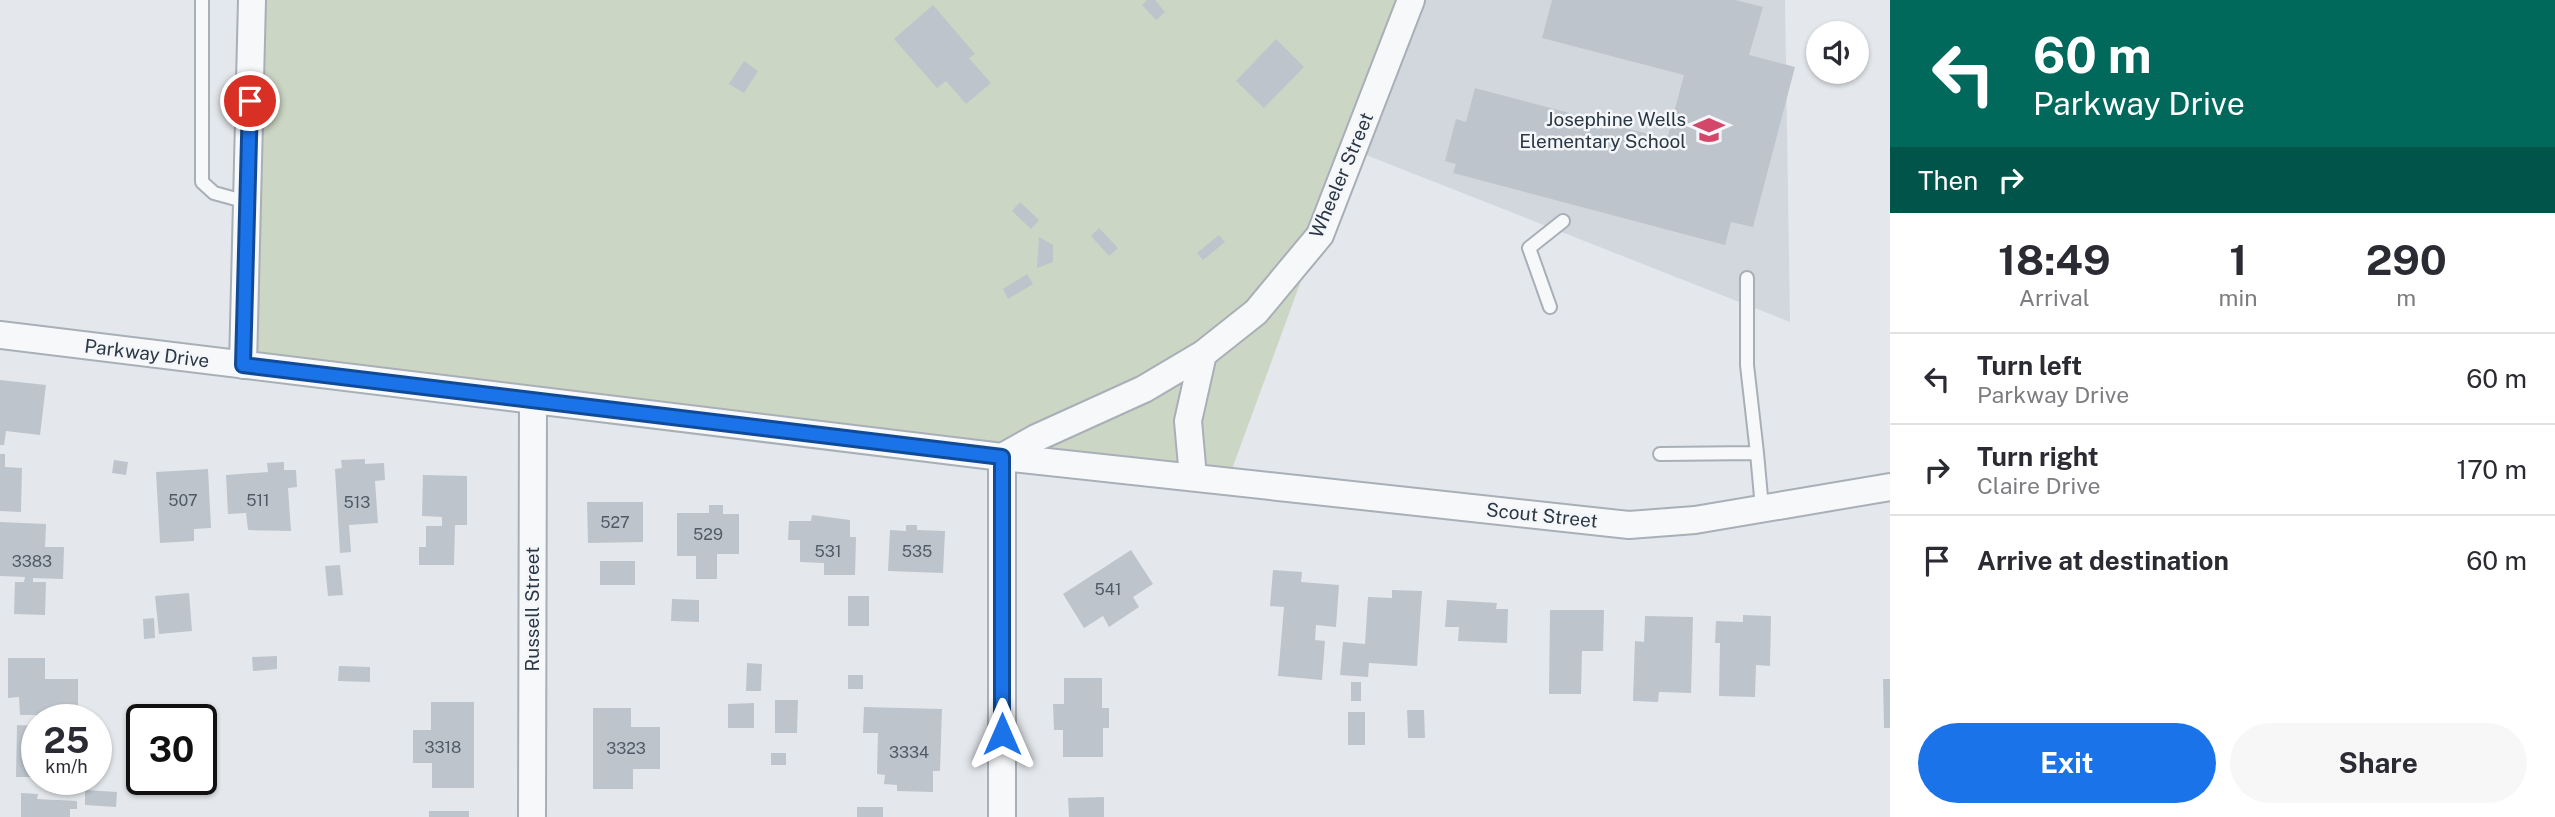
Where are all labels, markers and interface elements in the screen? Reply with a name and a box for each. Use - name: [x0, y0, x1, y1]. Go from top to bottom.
- map controls: [1806, 21, 1869, 84]
- button: sound: [1806, 21, 1869, 84]
- text: 60 m: [2033, 26, 2152, 84]
- icon: left: [1918, 28, 2009, 119]
- pin: [220, 71, 280, 131]
- icon: arrive: [231, 82, 269, 120]
- text: Parkway Drive: [2033, 85, 2245, 122]
- place label: Josephine Wells Elementary School: [1519, 108, 1686, 152]
- street label: Wheeler Street: [1305, 109, 1377, 241]
- school or university icon: Josephine Wells Elementary School: [1692, 113, 1726, 147]
- icon: right: [1992, 161, 2030, 199]
- text: Then: [1918, 165, 1978, 196]
- text: 18:49: [1998, 235, 2111, 284]
- text: 1: [2229, 235, 2247, 284]
- text: 290: [2366, 235, 2447, 284]
- text: Arrival: [2019, 284, 2090, 311]
- text: min: [2219, 284, 2258, 311]
- text: m: [2396, 284, 2416, 311]
- street label: Parkway Drive: [83, 334, 211, 372]
- text: Turn left: [1977, 350, 2082, 381]
- icon: left: [1918, 360, 1956, 398]
- text: 60 m: [2466, 363, 2527, 394]
- text: Parkway Drive: [1977, 381, 2129, 408]
- text: Turn right: [1977, 441, 2099, 472]
- icon: right: [1918, 451, 1956, 489]
- text: 170 m: [2457, 454, 2527, 485]
- text: Claire Drive: [1977, 472, 2101, 499]
- house number: 507: [168, 491, 198, 510]
- house number: 511: [246, 491, 270, 510]
- house number: 513: [344, 493, 370, 512]
- street label: Scout Street: [1485, 498, 1599, 532]
- house number: 527: [600, 513, 630, 532]
- house number: 529: [693, 525, 723, 544]
- house number: 531: [815, 542, 841, 561]
- house number: 535: [902, 542, 932, 561]
- icon: arrive: [1918, 542, 1956, 580]
- text: Arrive at destination: [1977, 545, 2229, 576]
- text: 60 m: [2466, 545, 2527, 576]
- street label: Russell Street: [521, 546, 543, 672]
- house number: 3383: [12, 552, 52, 571]
- house number: 541: [1095, 580, 1121, 599]
- position arrow: [965, 697, 1039, 771]
- speed limit sign: 30: [126, 704, 217, 795]
- text: 25: [44, 720, 89, 761]
- button: Exit: [1918, 723, 2216, 803]
- button: Share: [2230, 723, 2527, 803]
- house number: 3318: [425, 738, 461, 757]
- house number: 3323: [606, 739, 646, 758]
- house number: 3334: [889, 743, 929, 762]
- text: km/h: [45, 756, 88, 777]

